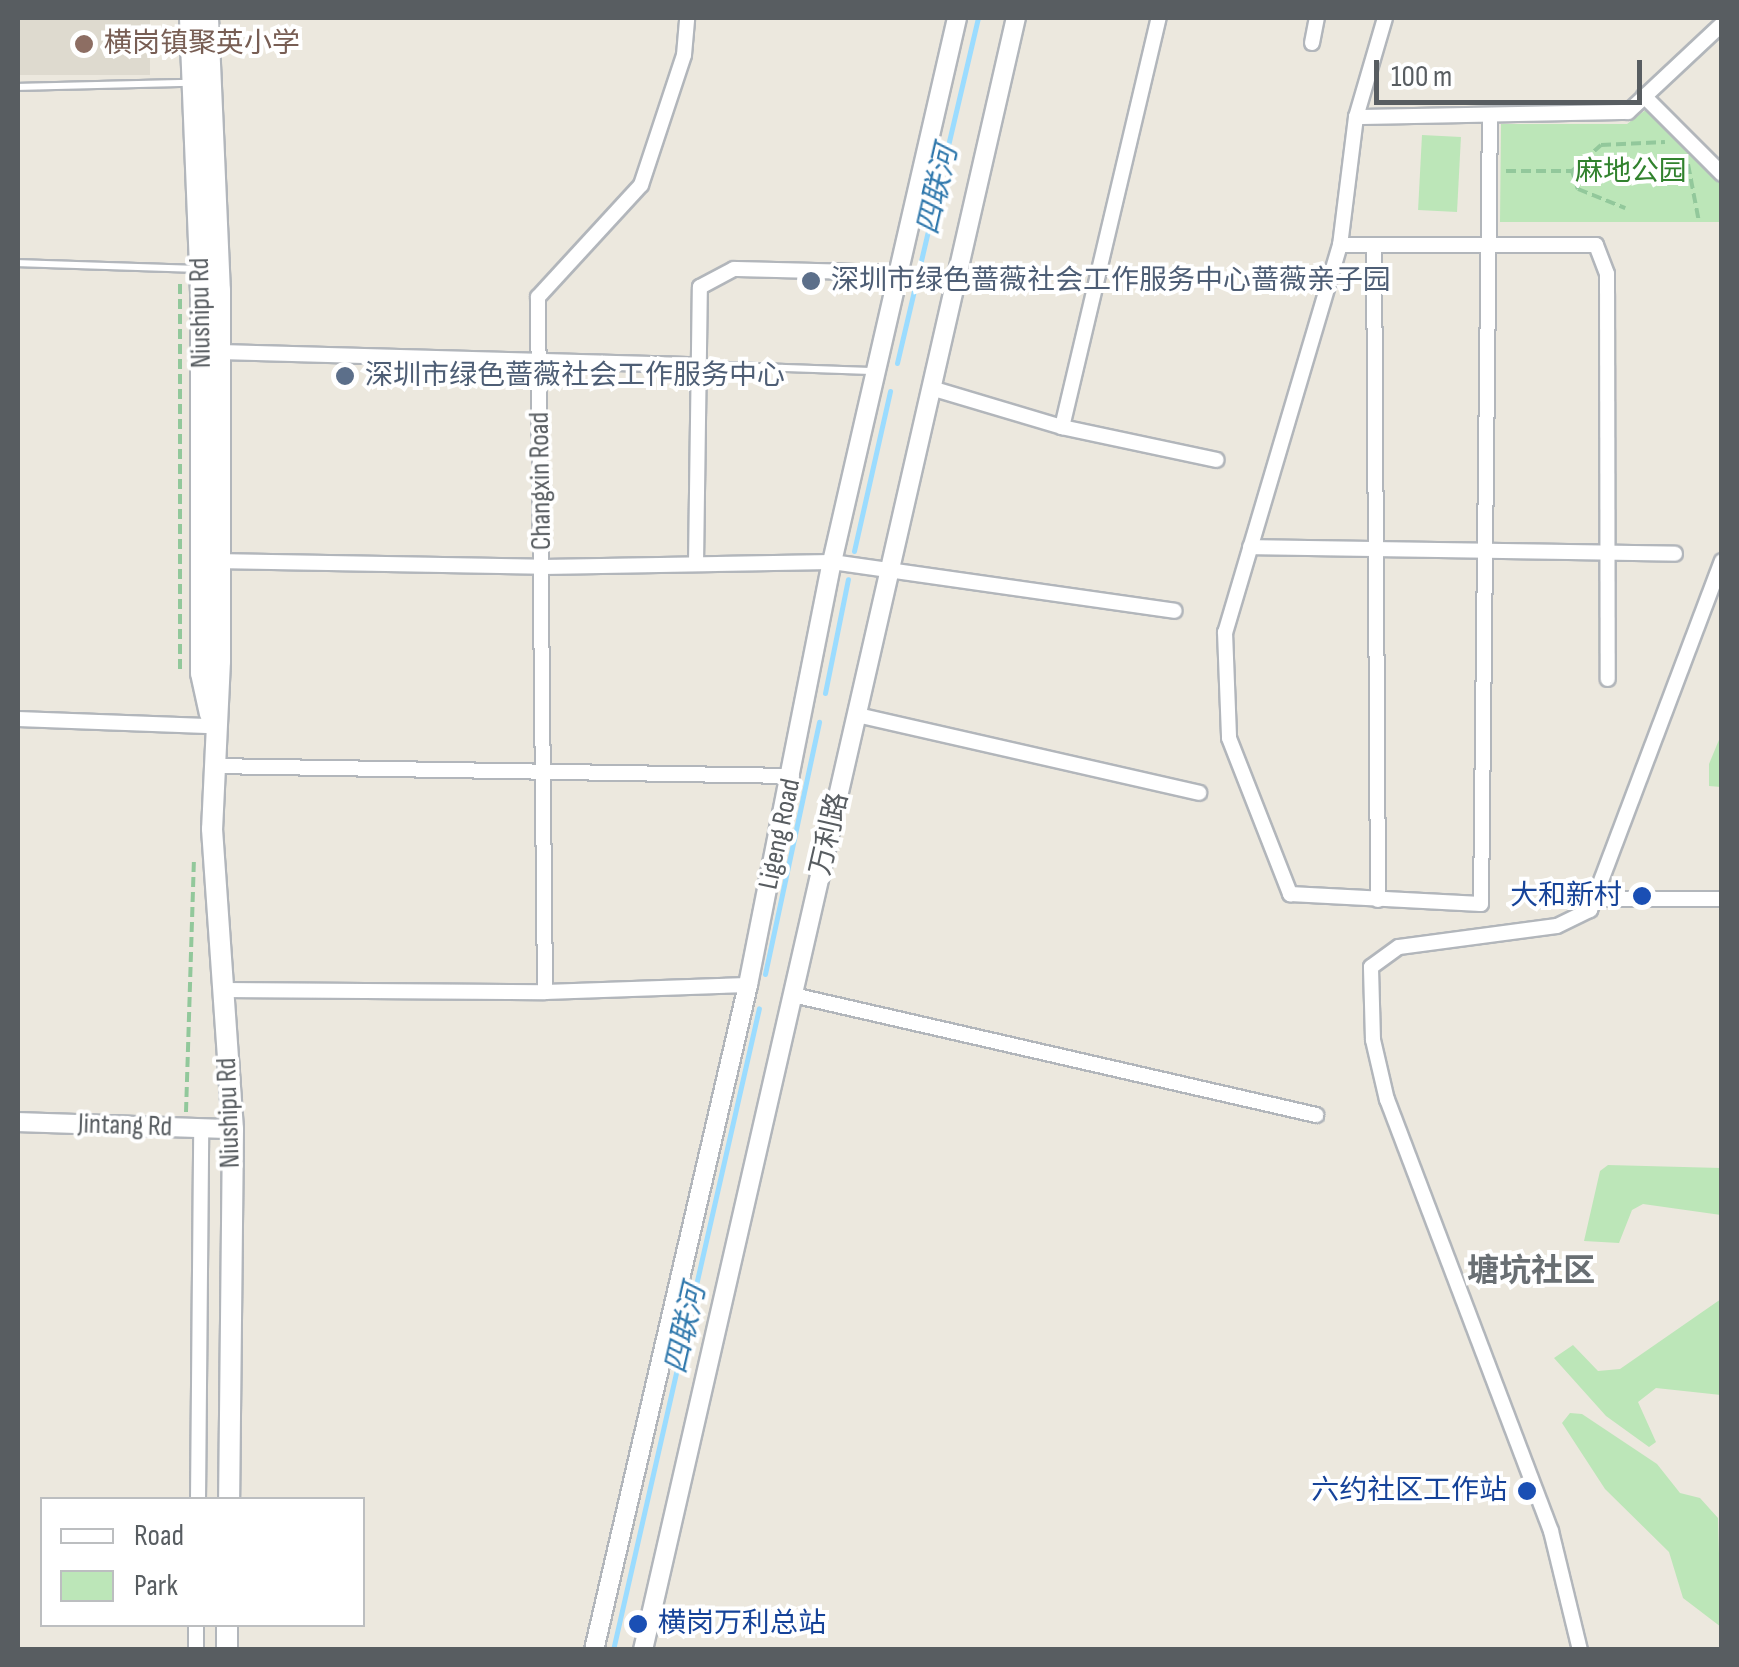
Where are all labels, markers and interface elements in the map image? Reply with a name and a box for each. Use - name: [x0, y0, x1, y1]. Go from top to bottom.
- place label: 横岗镇聚英小学: [104, 27, 300, 61]
- marker: 横岗镇聚英小学: [73, 33, 95, 55]
- scale bar: [1379, 40, 1646, 102]
- text: 100 m: [1391, 59, 1452, 95]
- water label: 四联河: [910, 142, 966, 238]
- park label: 麻地公园: [1575, 155, 1687, 189]
- street label: Niushipu Rd: [183, 257, 219, 369]
- place label: 深圳市绿色蔷薇社会工作服务中心蔷薇亲子园: [831, 264, 1391, 298]
- marker: 深圳市绿色蔷薇社会工作服务中心蔷薇亲子园: [800, 270, 822, 292]
- place label: 深圳市绿色蔷薇社会工作服务中心: [365, 359, 785, 393]
- marker: 深圳市绿色蔷薇社会工作服务中心: [334, 365, 356, 387]
- street label: Changxin Road: [523, 412, 559, 550]
- street label: Ligeng Road: [752, 776, 808, 892]
- street label: 万利路: [804, 789, 856, 879]
- place label: 大和新村: [1510, 879, 1622, 913]
- marker: 大和新村: [1631, 885, 1653, 907]
- street label: Niushipu Rd: [210, 1057, 248, 1169]
- street label: Jintang Rd: [77, 1108, 173, 1144]
- district label: 塘坑社区: [1467, 1253, 1595, 1291]
- water label: 四联河: [658, 1281, 714, 1377]
- place label: 六约社区工作站: [1311, 1474, 1507, 1508]
- marker: 六约社区工作站: [1516, 1480, 1538, 1502]
- legend: [40, 1497, 365, 1627]
- text: Road: [134, 1518, 184, 1554]
- text: Park: [134, 1568, 178, 1604]
- place label: 横岗万利总站: [658, 1607, 826, 1641]
- marker: 横岗万利总站: [627, 1613, 649, 1635]

